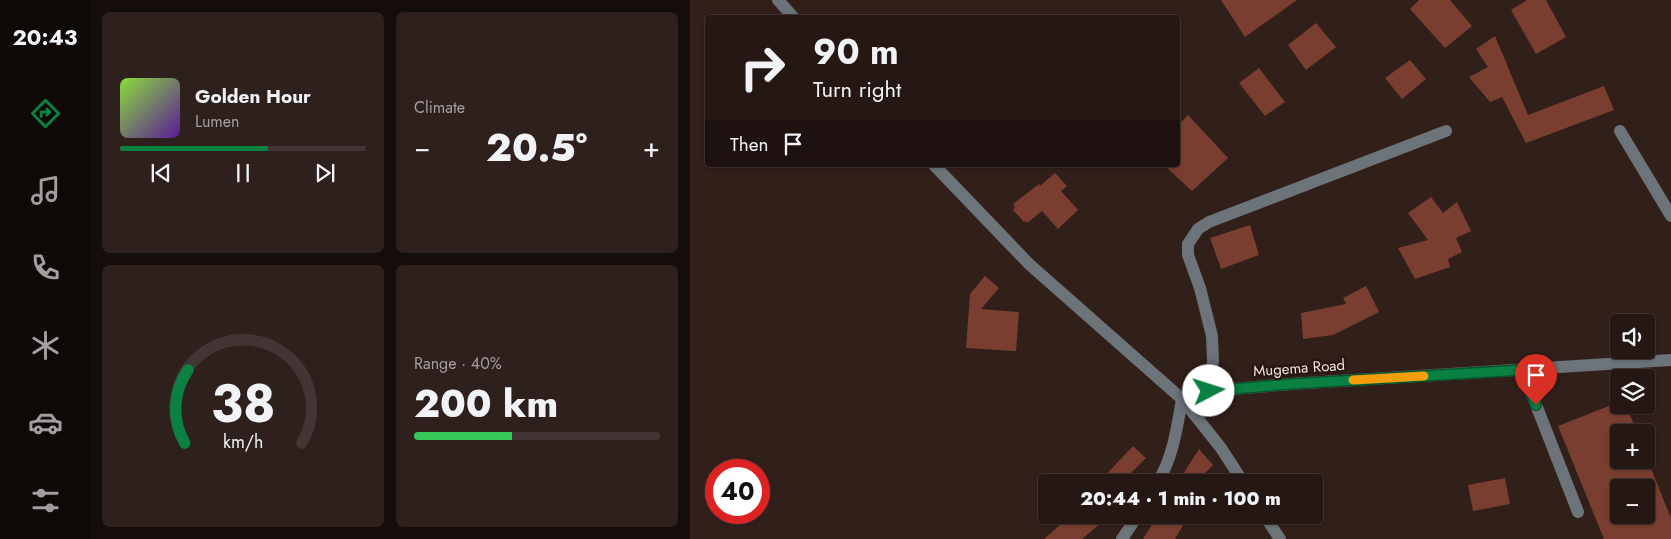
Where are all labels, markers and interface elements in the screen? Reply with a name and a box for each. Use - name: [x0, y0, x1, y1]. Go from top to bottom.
- text: 20:43: [12, 21, 78, 53]
- text: 90 m: [813, 27, 899, 77]
- icon: right: [730, 35, 795, 100]
- text: Turn right: [813, 73, 901, 105]
- text: Golden Hour: [195, 83, 311, 110]
- icon: directions: [28, 96, 63, 131]
- text: Climate: [414, 96, 465, 119]
- text: Lumen: [195, 110, 239, 133]
- text: 20.5°: [486, 120, 587, 175]
- text: −: [414, 127, 431, 168]
- text: +: [643, 127, 660, 168]
- icon: arrive: [779, 130, 807, 158]
- text: Then: [730, 131, 769, 158]
- icon: previous: [147, 159, 175, 187]
- icon: pause: [229, 159, 257, 187]
- icon: next: [311, 159, 339, 187]
- icon: music: [28, 173, 63, 208]
- icon: phone: [28, 250, 63, 285]
- map controls: [1610, 314, 1655, 524]
- button: sound: [1610, 314, 1655, 359]
- icon: climate: [28, 328, 63, 363]
- text: Range · 40%: [414, 352, 502, 375]
- street label: Mugema Road: [1252, 354, 1346, 382]
- pin: [1515, 354, 1557, 405]
- icon: arrive: [1522, 361, 1550, 389]
- position arrow: [1182, 364, 1234, 416]
- text: 38: [211, 366, 275, 442]
- button: layers: [1610, 369, 1655, 414]
- text: 200 km: [414, 376, 558, 431]
- icon: car: [28, 405, 63, 440]
- button: +: [1610, 424, 1655, 469]
- text: km/h: [223, 429, 263, 455]
- speed limit sign: 40: [705, 459, 770, 524]
- button: −: [1610, 479, 1655, 524]
- icon: filters: [28, 483, 63, 518]
- text: 20:44 · 1 min · 100 m: [1080, 485, 1281, 512]

